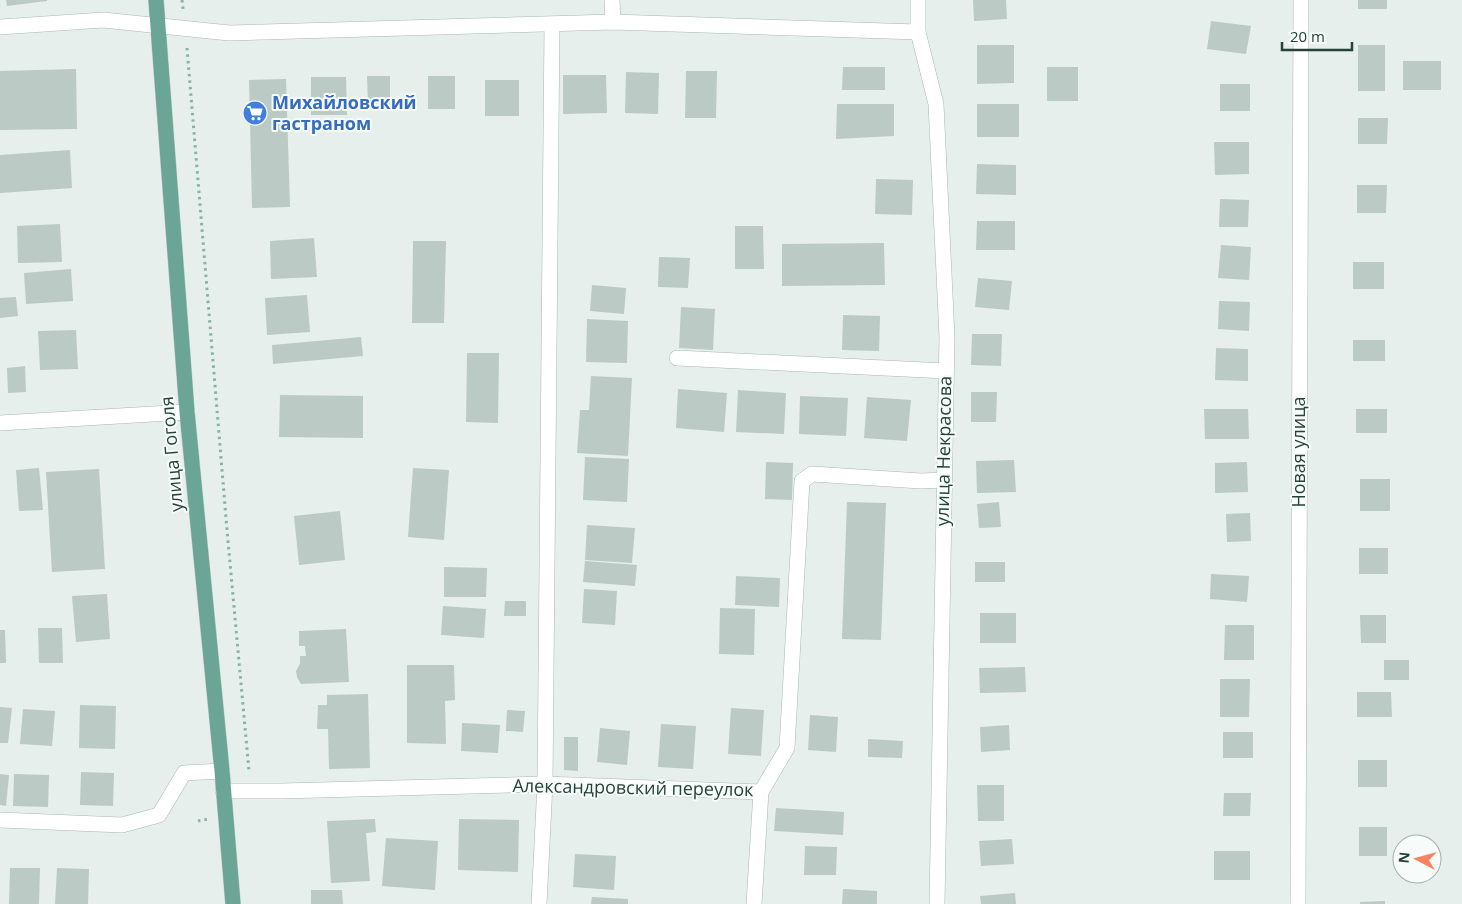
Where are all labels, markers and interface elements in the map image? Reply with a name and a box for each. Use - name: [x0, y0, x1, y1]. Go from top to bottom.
- scale bar: [1282, 20, 1352, 52]
- text: 20 m: [1290, 26, 1325, 46]
- place label: Михайловский гастраном: [272, 90, 417, 135]
- supermarket icon: Михайловский гастраном: [242, 100, 268, 126]
- street label: улица Некрасова: [930, 376, 956, 526]
- street label: улица Гоголя: [154, 395, 188, 513]
- street label: Новая улица: [1286, 396, 1310, 508]
- street label: Александровский переулок: [512, 773, 754, 801]
- north arrow: [1392, 834, 1442, 884]
- text: N: [1394, 851, 1414, 864]

